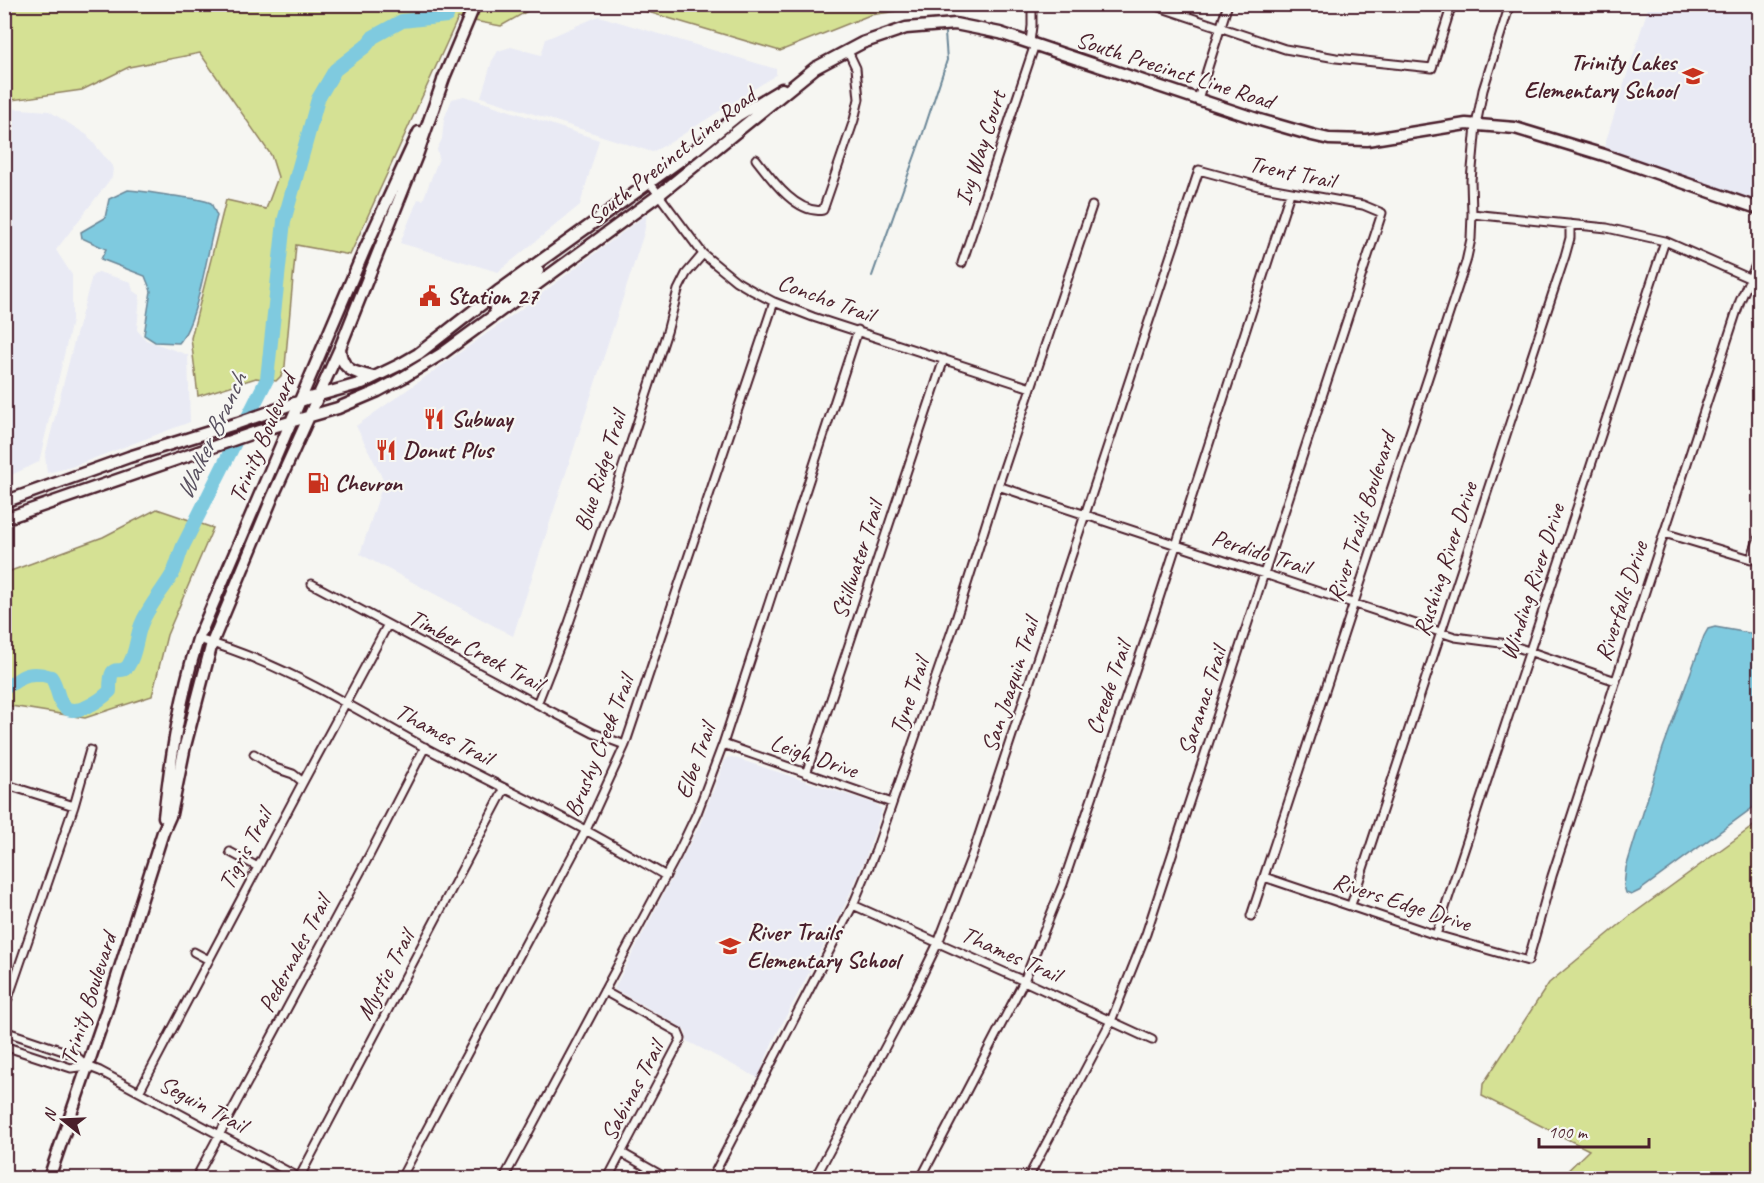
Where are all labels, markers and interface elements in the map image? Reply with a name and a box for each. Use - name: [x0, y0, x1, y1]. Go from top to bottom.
- street label: South Precinct Line Road: [1072, 24, 1281, 117]
- place label: Trinity Lakes Elementary School: [1524, 47, 1681, 105]
- school or university icon: Trinity Lakes Elementary School: [1681, 64, 1705, 88]
- street label: South Precinct Line Road: [581, 79, 764, 231]
- street label: Ivy Way Court: [947, 85, 1013, 209]
- street label: Trent Trail: [1246, 148, 1341, 197]
- street label: Concho Trail: [774, 267, 882, 331]
- place label: Station 27: [447, 281, 540, 311]
- public building icon: Station 27: [418, 284, 442, 308]
- water label: Walker Branch: [168, 366, 255, 504]
- street label: Trinity Boulevard: [221, 366, 304, 507]
- place label: Subway: [451, 404, 515, 434]
- street label: Blue Ridge Trail: [567, 404, 635, 535]
- restaurant icon: Subway: [422, 407, 446, 431]
- street label: River Trails Boulevard: [1320, 426, 1403, 605]
- place label: Donut Plus: [403, 435, 495, 465]
- restaurant icon: Donut Plus: [374, 438, 398, 462]
- place label: Chevron: [335, 468, 403, 498]
- fuel station icon: Chevron: [306, 471, 330, 495]
- street label: Rushing River Drive: [1406, 476, 1485, 640]
- street label: Stillwater Trail: [824, 494, 891, 622]
- street label: Winding River Drive: [1493, 498, 1572, 664]
- street label: Perdido Trail: [1208, 522, 1318, 583]
- street label: Riverfalls Drive: [1588, 535, 1655, 665]
- street label: Timber Creek Trail: [404, 602, 552, 700]
- street label: San Joaquin Trail: [974, 610, 1047, 756]
- street label: Creede Trail: [1078, 634, 1139, 738]
- street label: Saranac Trail: [1170, 639, 1235, 759]
- street label: Tyne Trail: [882, 650, 937, 738]
- street label: Brushy Creek Trail: [557, 667, 642, 821]
- street label: Thames Trail: [390, 696, 501, 774]
- street label: Elbe Trail: [668, 716, 724, 802]
- street label: Leigh Drive: [766, 727, 864, 786]
- street label: Tigris Trail: [211, 800, 281, 895]
- street label: Rivers Edge Drive: [1329, 866, 1477, 939]
- street label: Pedernales Trail: [251, 887, 339, 1017]
- place label: River Trails Elementary School: [747, 917, 904, 975]
- street label: Thames Trail: [957, 919, 1069, 991]
- street label: Mystic Trail: [349, 922, 423, 1025]
- street label: Trinity Boulevard: [53, 926, 125, 1069]
- school or university icon: River Trails Elementary School: [718, 934, 742, 958]
- street label: Sabinas Trail: [593, 1033, 672, 1146]
- street label: Seguin Trail: [154, 1068, 255, 1141]
- north arrow: [33, 1090, 93, 1150]
- text: N: [39, 1105, 62, 1123]
- scale bar: [1539, 1111, 1648, 1149]
- text: 100 m: [1548, 1121, 1589, 1143]

